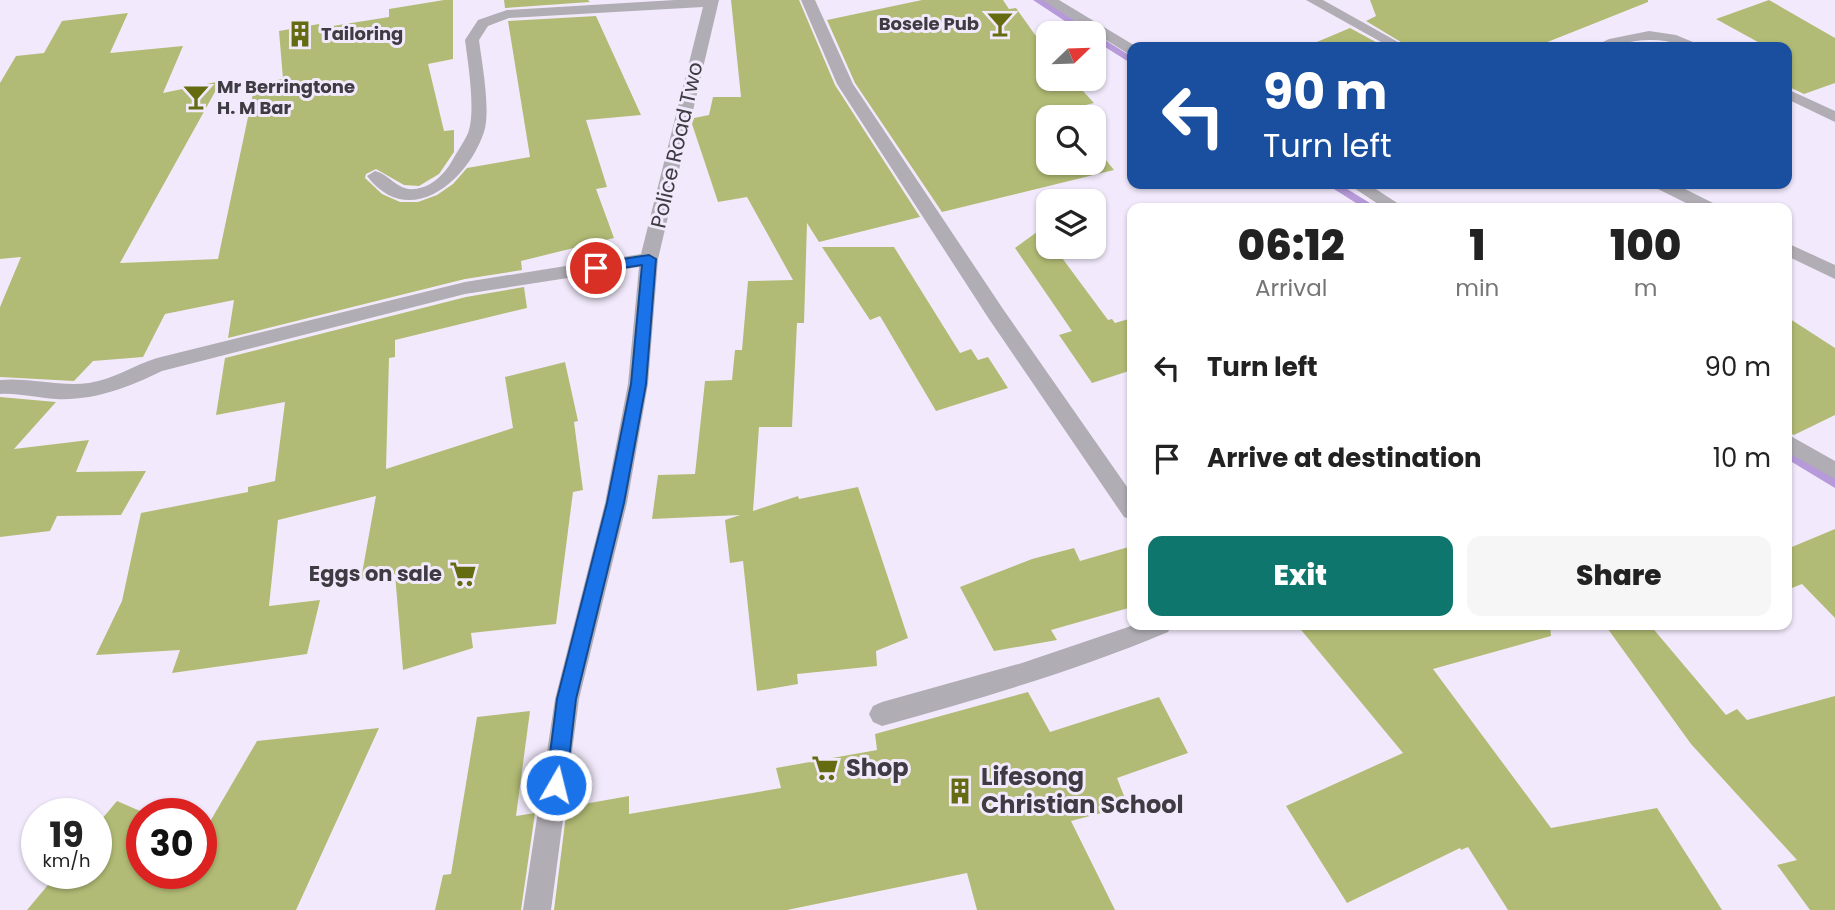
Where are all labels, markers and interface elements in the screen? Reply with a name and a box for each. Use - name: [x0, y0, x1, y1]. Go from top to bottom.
- bar icon: Bosele Pub: [985, 9, 1015, 39]
- place label: Bosele Pub: [879, 11, 979, 36]
- building icon: Tailoring: [285, 19, 315, 49]
- place label: Tailoring: [321, 21, 403, 46]
- north arrow: [1036, 21, 1106, 91]
- map controls: [1036, 21, 1106, 259]
- text: 90 m: [1263, 58, 1387, 126]
- street label: Police Road Two: [643, 59, 710, 231]
- icon: left: [1148, 70, 1239, 161]
- place label: Mr Berringtone H. M Bar: [217, 74, 355, 120]
- bar icon: Mr Berringtone H. M Bar: [181, 82, 211, 112]
- button: search: [1036, 105, 1106, 175]
- text: Turn left: [1263, 123, 1392, 168]
- button: layers: [1036, 189, 1106, 259]
- text: 06:12: [1238, 216, 1345, 275]
- text: 1: [1469, 216, 1485, 275]
- text: 100: [1610, 216, 1681, 275]
- pin: [566, 238, 626, 298]
- icon: arrive: [577, 249, 615, 287]
- text: Arrival: [1255, 272, 1327, 304]
- text: min: [1455, 272, 1499, 304]
- text: m: [1634, 272, 1658, 304]
- icon: left: [1148, 349, 1186, 387]
- text: Turn left: [1207, 349, 1318, 385]
- text: 90 m: [1705, 349, 1771, 385]
- icon: arrive: [1148, 440, 1186, 478]
- text: Arrive at destination: [1207, 440, 1482, 476]
- text: 10 m: [1713, 440, 1771, 476]
- button: Exit: [1148, 536, 1453, 616]
- button: Share: [1467, 536, 1771, 616]
- place label: Eggs on sale: [309, 559, 442, 588]
- supermarket icon: Eggs on sale: [448, 559, 478, 589]
- position arrow: [519, 748, 593, 822]
- place label: Shop: [846, 751, 909, 784]
- supermarket icon: Shop: [810, 753, 840, 783]
- place label: Lifesong Christian School: [981, 760, 1184, 821]
- building icon: Lifesong Christian School: [945, 776, 975, 806]
- speed limit sign: 30: [126, 798, 217, 889]
- text: 19: [49, 810, 84, 859]
- text: km/h: [43, 848, 90, 873]

